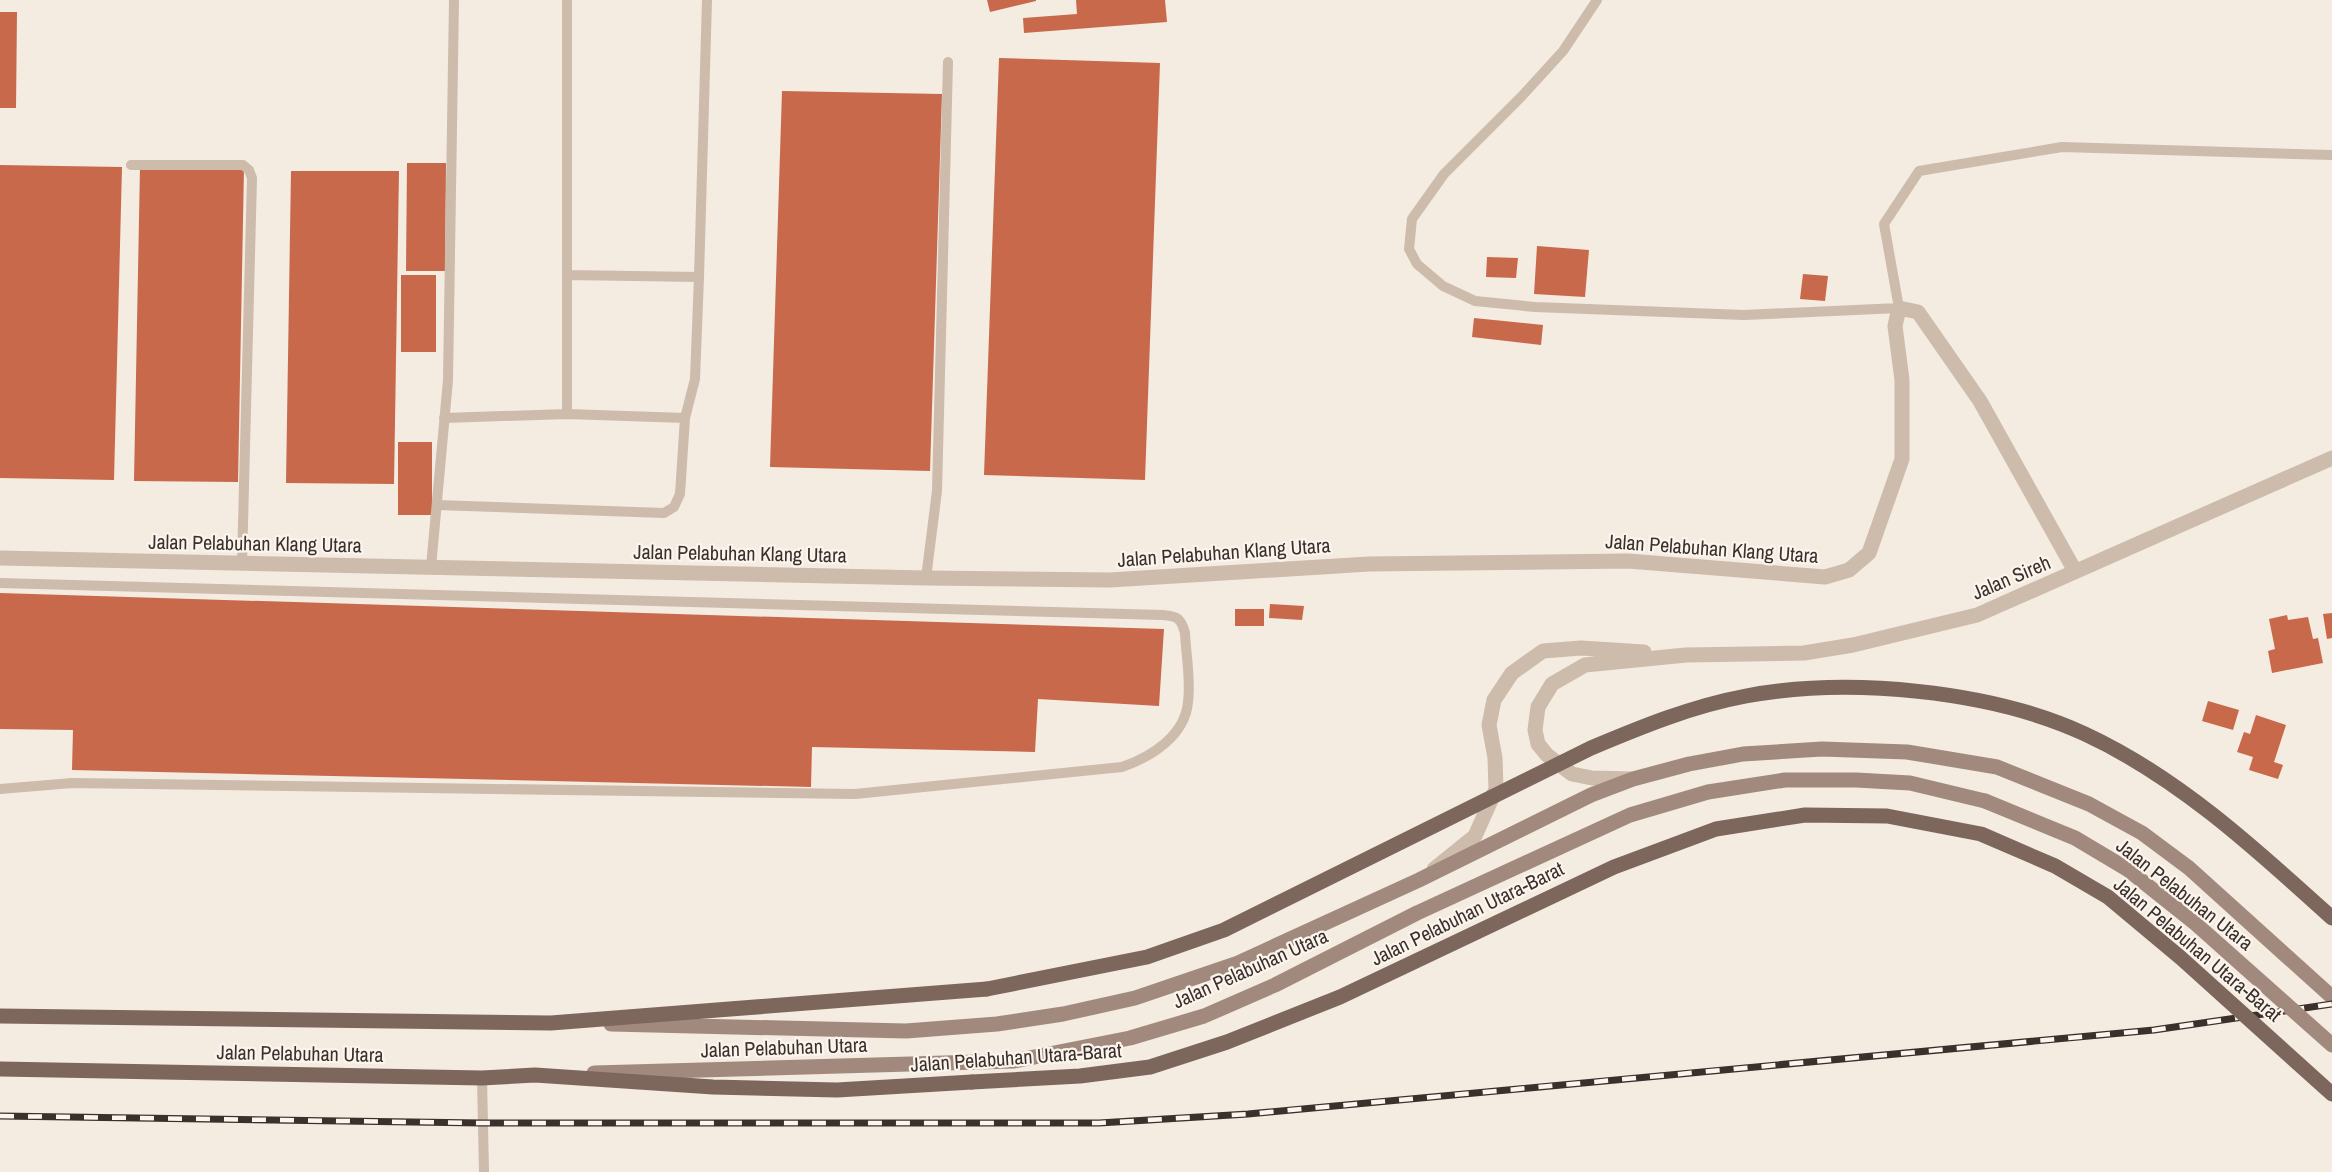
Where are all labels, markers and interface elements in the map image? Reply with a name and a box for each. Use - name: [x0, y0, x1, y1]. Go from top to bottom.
- street label: Jalan Pelabuhan Klang Utara: [1605, 527, 1819, 569]
- street label: Jalan Pelabuhan Klang Utara: [148, 528, 362, 558]
- street label: Jalan Pelabuhan Klang Utara: [1117, 531, 1331, 573]
- street label: Jalan Pelabuhan Klang Utara: [633, 538, 847, 568]
- street label: Jalan Sireh: [1968, 548, 2054, 606]
- street label: Jalan Pelabuhan Utara: [2111, 832, 2259, 956]
- street label: Jalan Pelabuhan Utara-Barat: [1366, 854, 1568, 971]
- street label: Jalan Pelabuhan Utara-Barat: [2108, 871, 2288, 1028]
- street label: Jalan Pelabuhan Utara: [1168, 922, 1332, 1014]
- street label: Jalan Pelabuhan Utara: [700, 1031, 868, 1063]
- street label: Jalan Pelabuhan Utara-Barat: [910, 1036, 1123, 1078]
- street label: Jalan Pelabuhan Utara: [216, 1038, 384, 1068]

